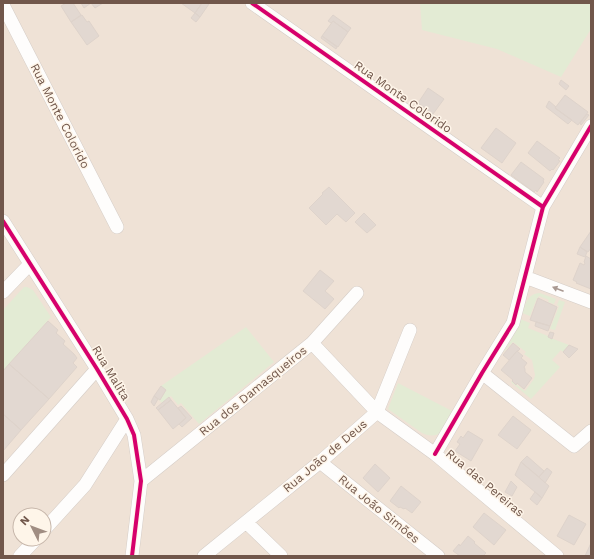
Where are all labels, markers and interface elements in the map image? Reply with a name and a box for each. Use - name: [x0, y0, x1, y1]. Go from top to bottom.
- street label: Rua Monte Colorido: [352, 58, 454, 136]
- street label: Rua Monte Colorido: [27, 61, 93, 171]
- one-way arrow: [552, 286, 564, 292]
- street label: Rua Malita: [89, 343, 133, 403]
- street label: Rua dos Damasqueiros: [196, 343, 310, 439]
- street label: Rua João de Deus: [280, 417, 370, 495]
- street label: Rua das Pereiras: [443, 446, 527, 520]
- street label: Rua João Simões: [336, 472, 422, 546]
- north arrow: [12, 507, 52, 547]
- text: N: [17, 513, 32, 528]

